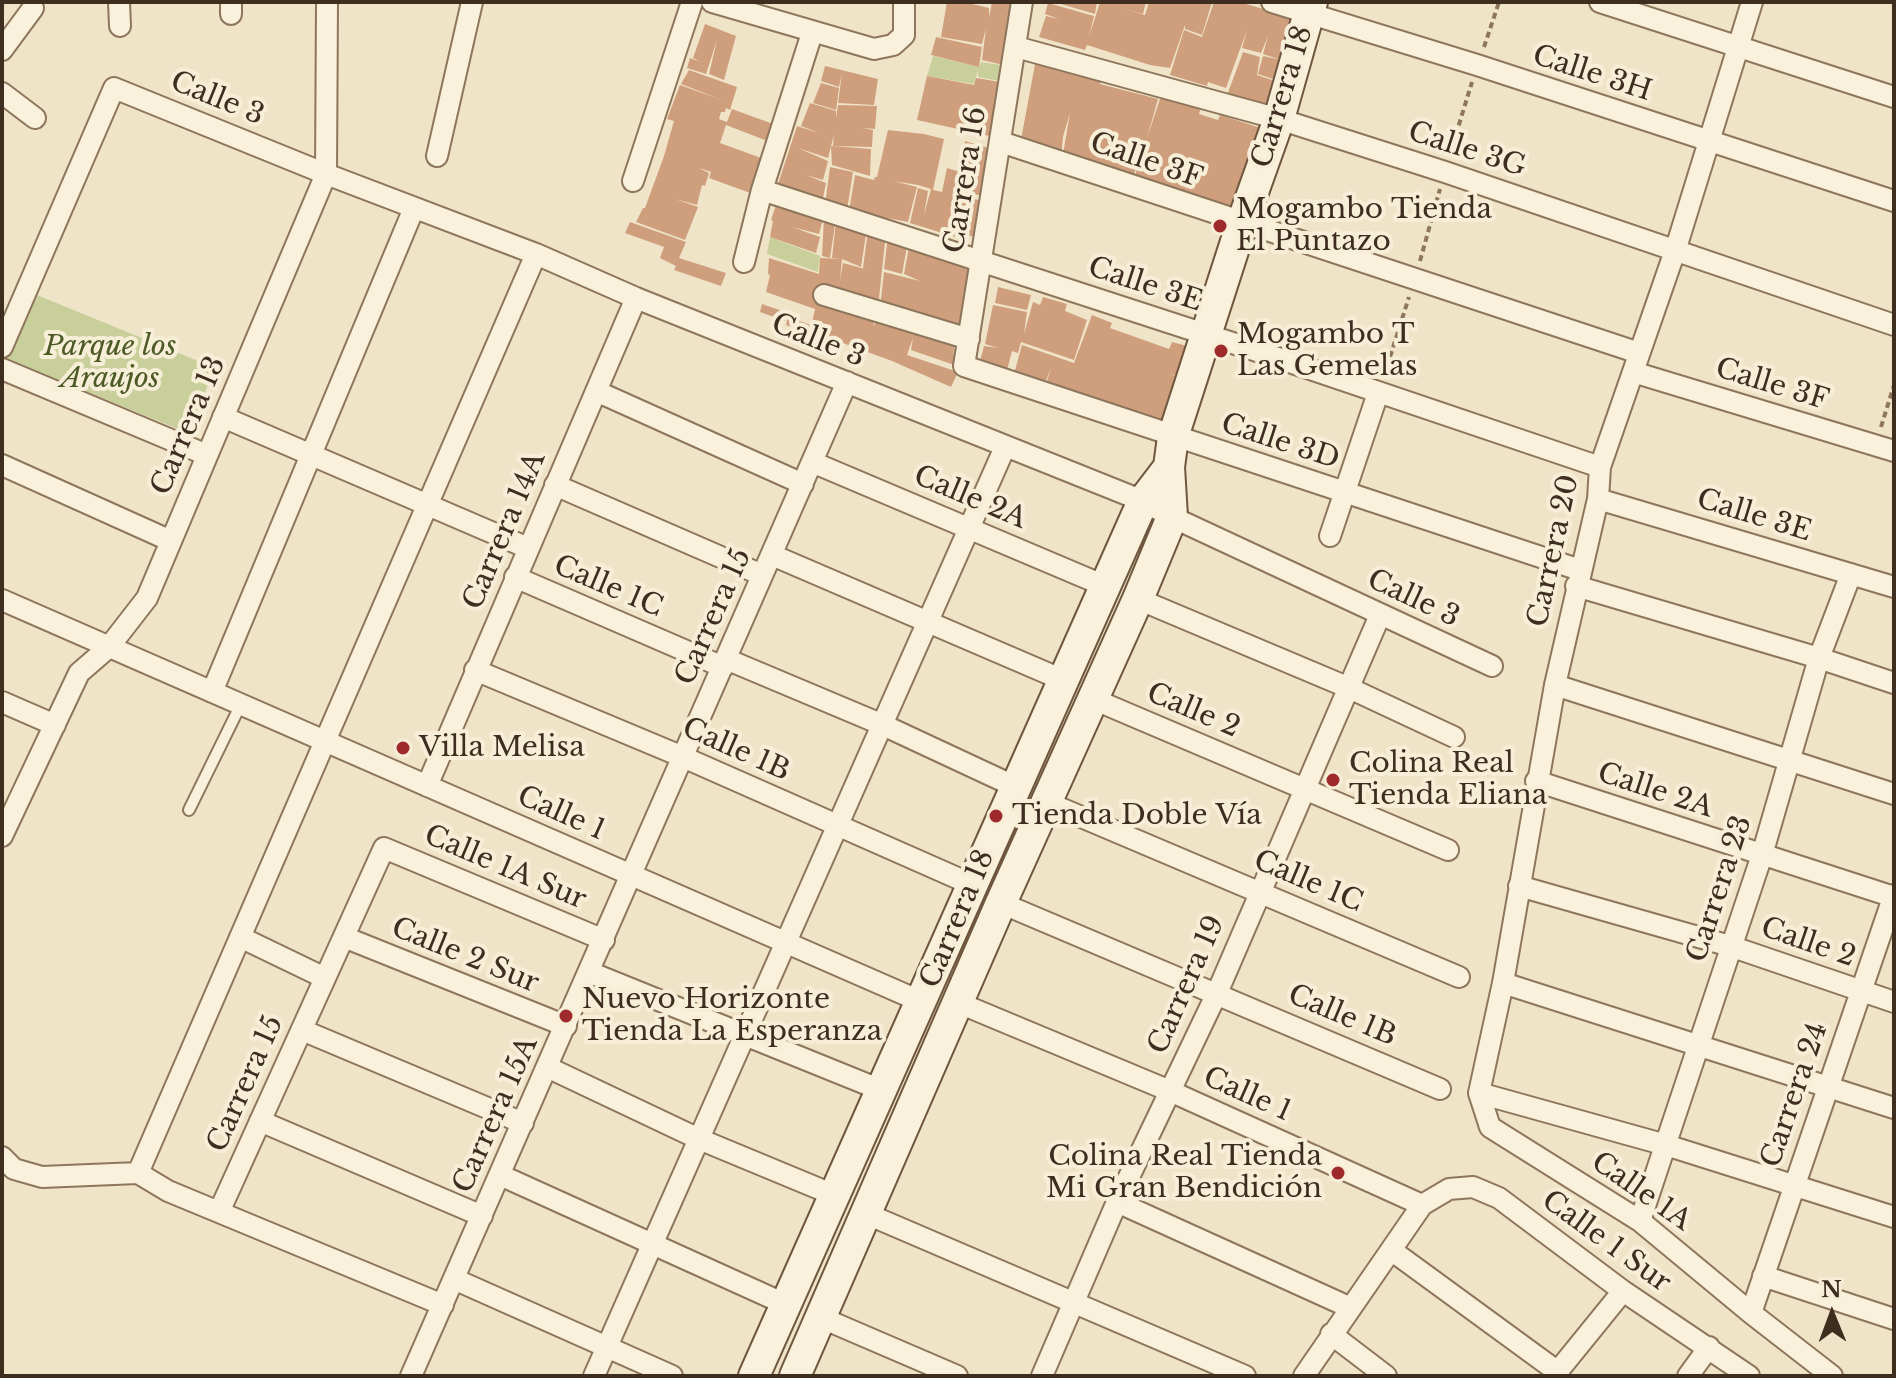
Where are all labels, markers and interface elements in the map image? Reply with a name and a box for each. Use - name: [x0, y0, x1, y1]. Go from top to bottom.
- street label: Carrera 18: [1245, 22, 1321, 172]
- street label: Calle 3H: [1528, 39, 1656, 109]
- street label: Calle 3: [166, 65, 268, 133]
- street label: Carrera 16: [938, 104, 994, 256]
- street label: Calle 3G: [1404, 115, 1530, 185]
- street label: Calle 3F: [1086, 126, 1206, 196]
- place label: Mogambo Tienda El Puntazo: [1236, 193, 1492, 259]
- marker: Mogambo Tienda El Puntazo: [1211, 217, 1229, 235]
- street label: Calle 3E: [1084, 251, 1206, 319]
- street label: Calle 3: [767, 307, 869, 375]
- place label: Mogambo T Las Gemelas: [1237, 318, 1417, 384]
- park label: Parque los Araujos: [44, 330, 176, 396]
- marker: Mogambo T Las Gemelas: [1212, 342, 1230, 360]
- street label: Carrera 13: [145, 352, 233, 500]
- street label: Calle 3F: [1712, 352, 1832, 418]
- street label: Calle 3D: [1217, 407, 1343, 477]
- street label: Carrera 14A: [457, 447, 553, 615]
- street label: Calle 2A: [909, 459, 1031, 537]
- street label: Carrera 20: [1521, 472, 1587, 630]
- street label: Calle 3E: [1693, 483, 1815, 549]
- street label: Carrera 15: [669, 544, 759, 690]
- street label: Calle 1C: [548, 549, 668, 625]
- street label: Calle 3: [1362, 563, 1464, 635]
- street label: Calle 2: [1142, 676, 1244, 746]
- street label: Calle 1B: [677, 711, 795, 789]
- place label: Villa Melisa: [419, 731, 585, 765]
- marker: Villa Melisa: [394, 739, 412, 757]
- place label: Colina Real Tienda Eliana: [1349, 747, 1547, 813]
- street label: Calle 2A: [1593, 757, 1717, 825]
- marker: Colina Real Tienda Eliana: [1324, 771, 1342, 789]
- street label: Calle 1: [512, 780, 610, 848]
- place label: Tienda Doble Vía: [1012, 799, 1262, 833]
- marker: Tienda Doble Vía: [987, 807, 1005, 825]
- street label: Carrera 23: [1681, 812, 1759, 966]
- street label: Calle 1A Sur: [419, 819, 591, 917]
- street label: Calle 1C: [1248, 844, 1368, 920]
- street label: Carrera 18: [914, 845, 1002, 993]
- street label: Calle 2 Sur: [387, 911, 543, 1001]
- street label: Carrera 19: [1142, 911, 1232, 1059]
- street label: Calle 2: [1756, 911, 1860, 975]
- street label: Calle 1B: [1283, 978, 1401, 1054]
- place label: Nuevo Horizonte Tienda La Esperanza: [582, 983, 882, 1049]
- marker: Nuevo Horizonte Tienda La Esperanza: [557, 1007, 575, 1025]
- street label: Carrera 15: [201, 1011, 291, 1157]
- street label: Carrera 24: [1755, 1018, 1835, 1172]
- street label: Carrera 15A: [447, 1032, 545, 1198]
- street label: Calle 1: [1198, 1061, 1296, 1129]
- place label: Colina Real Tienda Mi Gran Bendición: [1046, 1140, 1322, 1206]
- street label: Calle 1A: [1585, 1145, 1697, 1239]
- marker: Colina Real Tienda Mi Gran Bendición: [1329, 1164, 1347, 1182]
- street label: Calle 1 Sur: [1535, 1184, 1677, 1300]
- north arrow: [1792, 1274, 1872, 1354]
- text: N: [1821, 1276, 1842, 1303]

